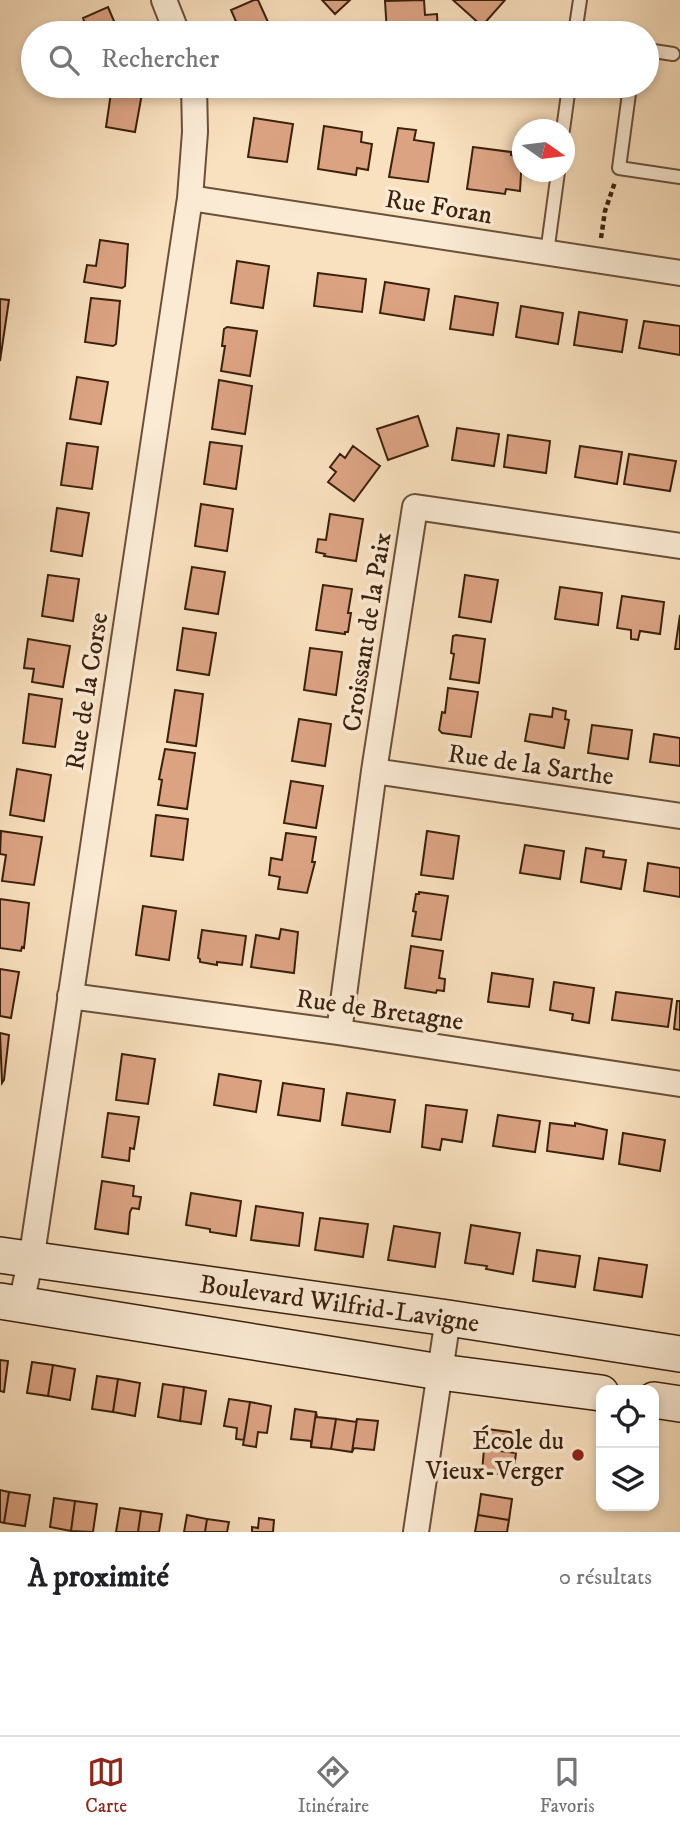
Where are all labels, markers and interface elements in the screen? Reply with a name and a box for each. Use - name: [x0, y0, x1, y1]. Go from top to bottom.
- search box: [21, 21, 659, 98]
- icon: search: [45, 41, 83, 79]
- text: Rechercher: [101, 43, 219, 76]
- north arrow: [512, 119, 575, 182]
- street label: Rue Foran: [383, 183, 495, 232]
- street label: Croissant de la Paix: [335, 530, 400, 734]
- street label: Rue de la Corse: [59, 610, 116, 772]
- street label: Rue de la Sarthe: [446, 738, 616, 793]
- street label: Rue de Bretagne: [294, 982, 466, 1039]
- street label: Boulevard Wilfrid-Lavigne: [197, 1268, 482, 1341]
- map controls: [596, 1385, 659, 1511]
- button: locate: [596, 1385, 659, 1448]
- place label: École du Vieux-Verger: [425, 1425, 564, 1488]
- marker: École du Vieux-Verger: [570, 1447, 586, 1463]
- button: layers: [596, 1448, 659, 1511]
- text: À proximité: [28, 1559, 169, 1596]
- text: 0 résultats: [559, 1563, 652, 1592]
- tab: Carte: [85, 1753, 127, 1818]
- tab: Itinéraire: [298, 1753, 369, 1818]
- tab: Favoris: [540, 1753, 595, 1818]

